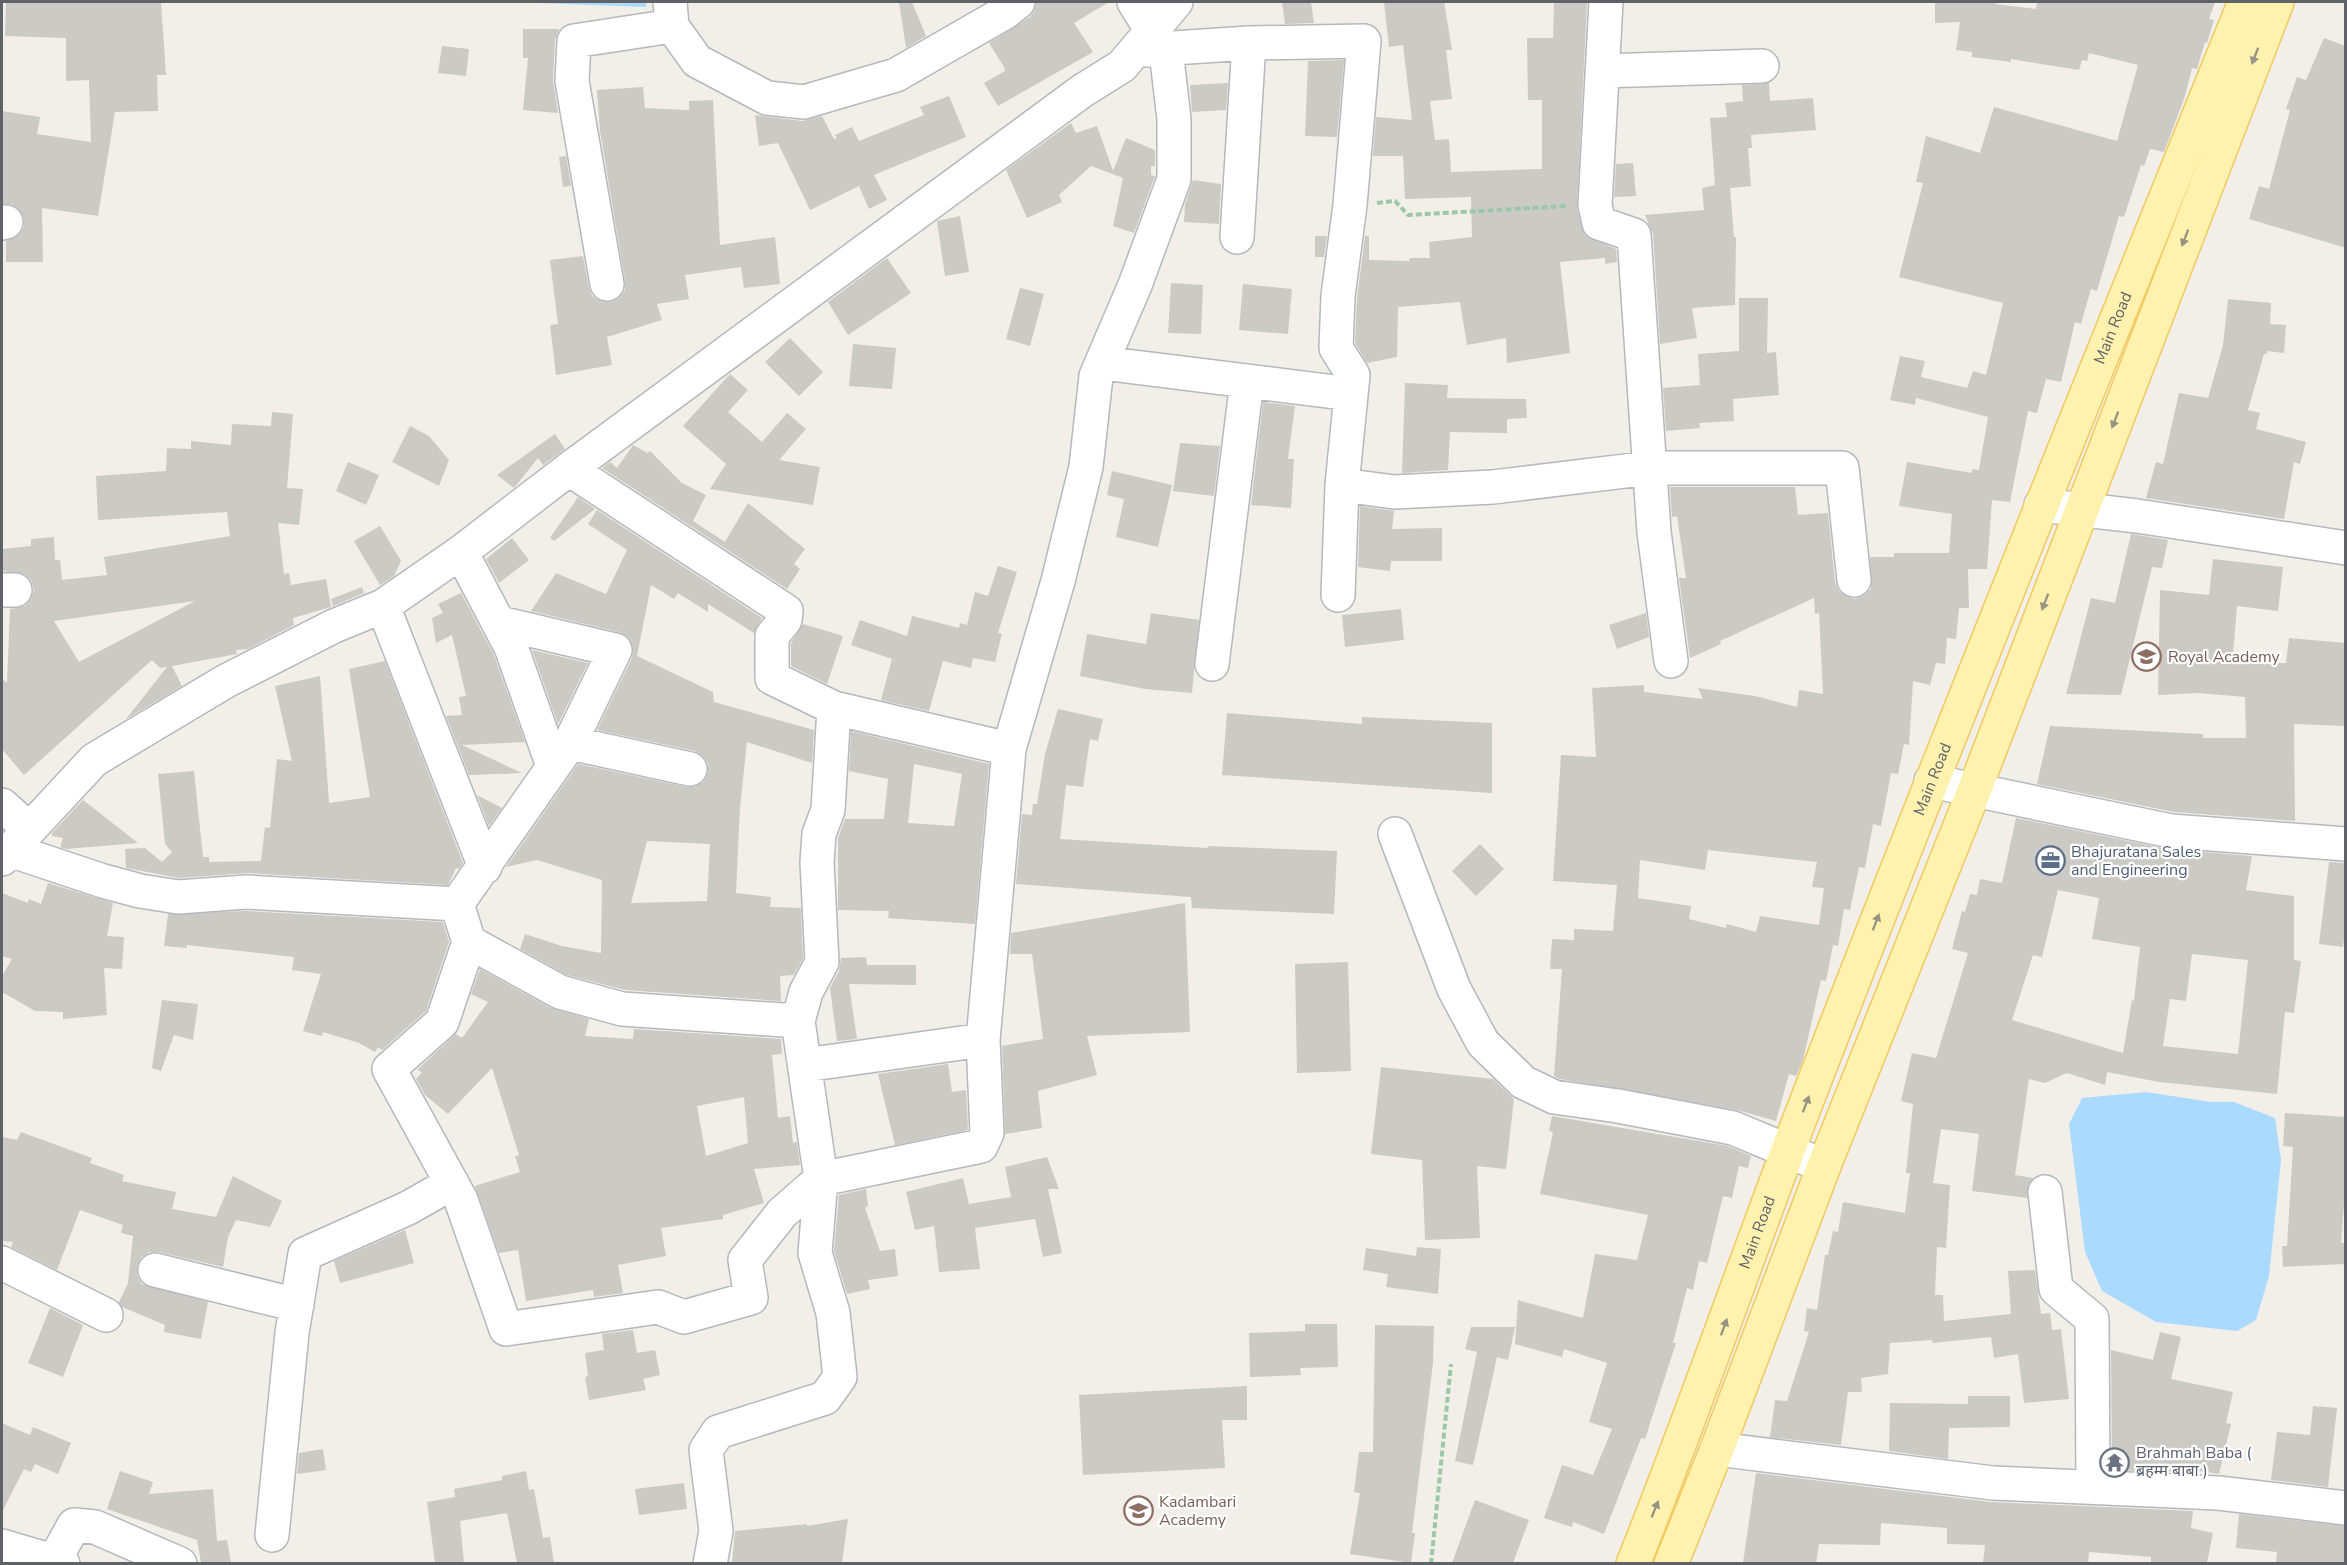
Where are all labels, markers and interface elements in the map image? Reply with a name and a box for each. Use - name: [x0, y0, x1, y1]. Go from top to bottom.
- one-way arrow: [2250, 47, 2260, 65]
- one-way arrow: [2180, 229, 2190, 247]
- street label: Main Road: [2089, 288, 2137, 368]
- one-way arrow: [2110, 411, 2119, 429]
- one-way arrow: [2040, 593, 2050, 611]
- school or university icon: Royal Academy: [2131, 641, 2163, 673]
- place label: Royal Academy: [2168, 646, 2281, 668]
- street label: Main Road: [1908, 740, 1957, 819]
- place label: Bhajuratana Sales and Engineering: [2071, 841, 2201, 881]
- office icon: Bhajuratana Sales and Engineering: [2034, 845, 2066, 877]
- one-way arrow: [1871, 913, 1881, 931]
- one-way arrow: [1801, 1095, 1811, 1113]
- street label: Main Road: [1734, 1193, 1781, 1272]
- one-way arrow: [1720, 1318, 1729, 1336]
- place label: Brahmah Baba ( ब्रहम्म बाबा ): [2136, 1442, 2252, 1482]
- temple icon: Brahmah Baba ( ब्रहम्म बाबा ): [2099, 1446, 2131, 1478]
- place label: Kadambari Academy: [1159, 1491, 1236, 1531]
- school or university icon: Kadambari Academy: [1122, 1495, 1154, 1527]
- one-way arrow: [1651, 1500, 1660, 1518]

